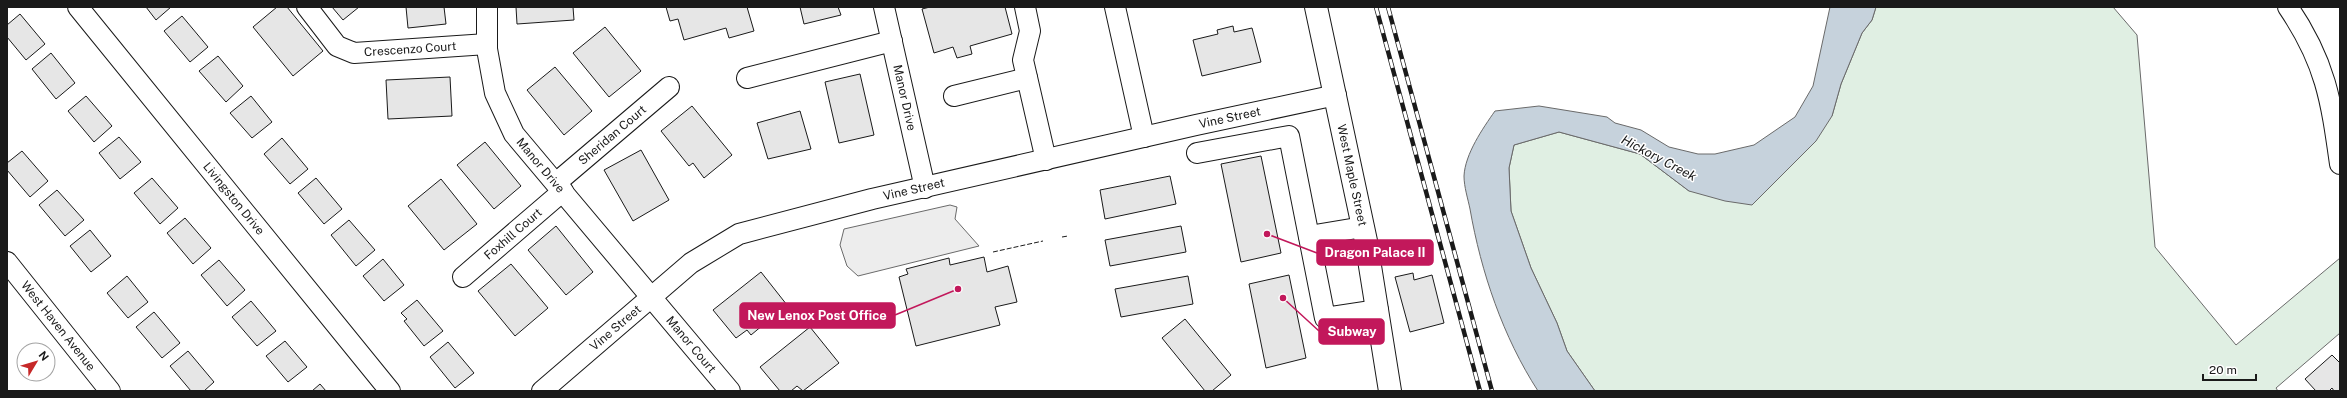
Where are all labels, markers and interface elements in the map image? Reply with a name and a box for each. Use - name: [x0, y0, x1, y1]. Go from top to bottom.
- street label: Crescenzo Court: [364, 39, 457, 59]
- street label: Manor Drive: [890, 63, 919, 132]
- street label: Sheridan Court: [576, 102, 649, 168]
- street label: Vine Street: [1198, 104, 1262, 131]
- street label: West Maple Street: [1334, 123, 1370, 228]
- water label: Hickory Creek: [1619, 132, 1699, 184]
- street label: Manor Drive: [513, 135, 568, 196]
- street label: Livingston Drive: [200, 160, 267, 238]
- street label: Vine Street: [882, 176, 946, 203]
- street label: Foxhill Court: [481, 205, 545, 263]
- callout: Dragon Palace II: [1317, 240, 1433, 265]
- text: Dragon Palace II: [1325, 245, 1425, 260]
- street label: West Haven Avenue: [18, 278, 98, 374]
- street label: Vine Street: [587, 302, 644, 354]
- callout: New Lenox Post Office: [740, 303, 895, 328]
- text: New Lenox Post Office: [747, 308, 887, 323]
- street label: Manor Court: [663, 313, 719, 376]
- callout: Subway: [1319, 319, 1384, 344]
- text: Subway: [1328, 324, 1377, 339]
- north arrow: [16, 342, 56, 382]
- text: N: [37, 349, 51, 363]
- scale bar: [2203, 356, 2256, 382]
- text: 20 m: [2209, 363, 2237, 377]

